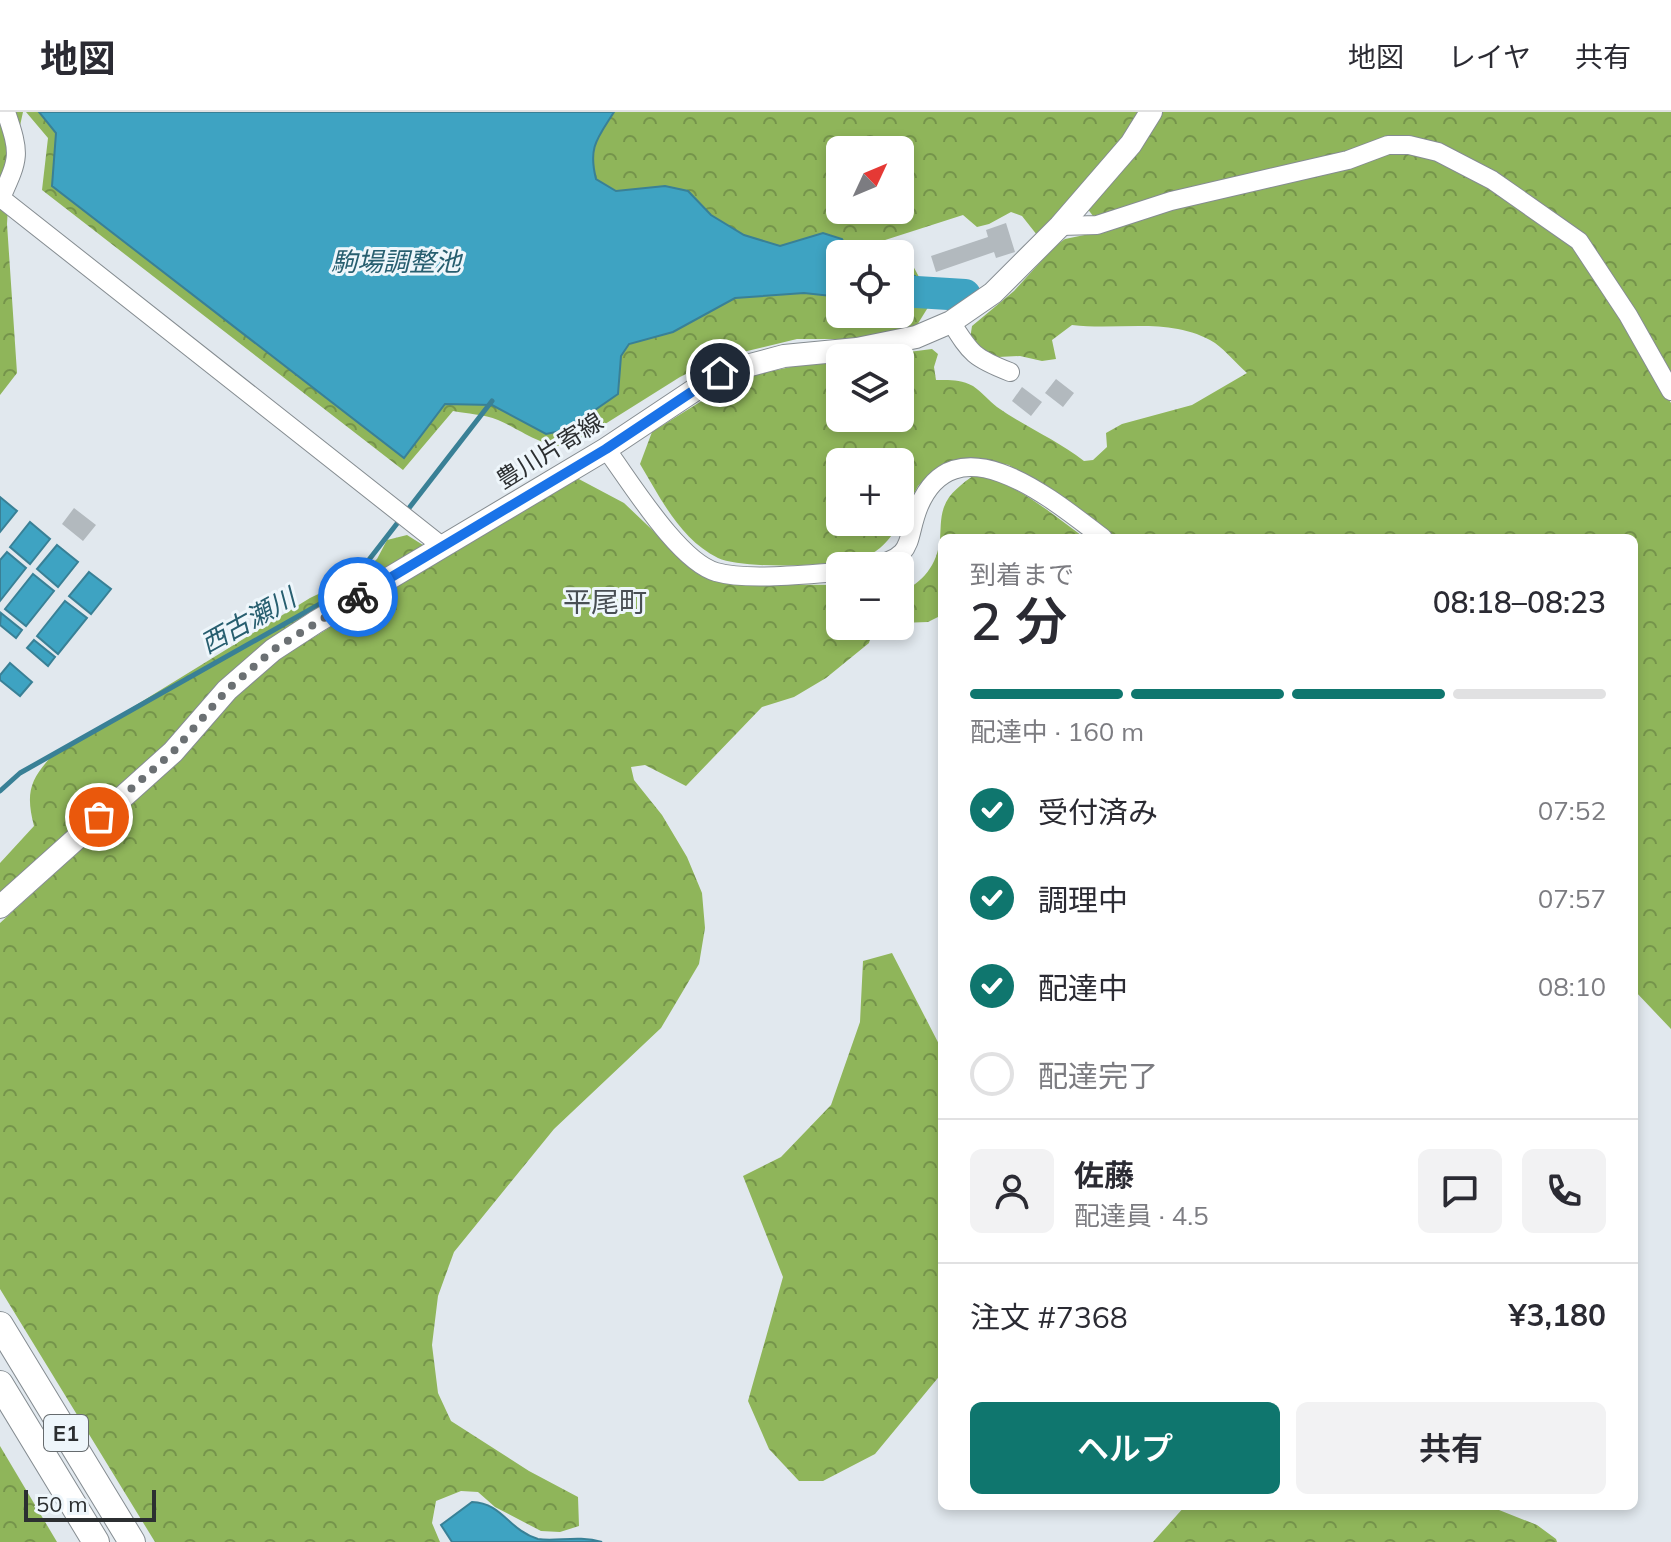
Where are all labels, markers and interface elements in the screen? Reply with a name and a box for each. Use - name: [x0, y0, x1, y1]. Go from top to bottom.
- text: 地図: [40, 34, 116, 82]
- text: 地図: [1348, 39, 1404, 74]
- text: レイヤ: [1448, 39, 1531, 74]
- text: 共有: [1575, 39, 1631, 74]
- north arrow: [826, 136, 914, 224]
- map controls: [826, 136, 914, 640]
- button: locate: [826, 240, 914, 328]
- water label: 駒場調整池: [331, 245, 464, 278]
- pin: [686, 339, 754, 407]
- button: layers: [826, 344, 914, 432]
- icon: home: [698, 351, 742, 395]
- street label: 豊川片寄線: [491, 406, 608, 495]
- button: +: [826, 448, 914, 536]
- button: −: [826, 552, 914, 640]
- courier: [318, 557, 398, 637]
- text: 到着まで: [970, 558, 1074, 591]
- icon: bike: [336, 575, 380, 619]
- water label: 西古瀬川: [194, 579, 304, 660]
- text: 08:18–08:23: [1433, 583, 1606, 621]
- district label: 平尾町: [563, 584, 647, 619]
- text: 2 分: [970, 588, 1067, 653]
- text: 配達中 · 160 m: [970, 715, 1144, 748]
- pin: [65, 783, 133, 851]
- icon: check: [970, 788, 1014, 832]
- text: 受付済み: [1038, 793, 1158, 831]
- text: 07:52: [1538, 794, 1606, 827]
- icon: bag: [77, 795, 121, 839]
- icon: check: [970, 876, 1014, 920]
- text: 調理中: [1038, 881, 1128, 919]
- text: 07:57: [1538, 882, 1606, 915]
- icon: check: [970, 964, 1014, 1008]
- text: 配達中: [1038, 969, 1128, 1007]
- text: 08:10: [1538, 970, 1606, 1003]
- text: 配達完了: [1038, 1057, 1158, 1095]
- button: person: [970, 1149, 1054, 1233]
- button: chat: [1418, 1149, 1502, 1233]
- button: phone: [1522, 1149, 1606, 1233]
- text: 佐藤: [1074, 1156, 1134, 1194]
- text: 配達員 · 4.5: [1074, 1199, 1209, 1232]
- text: ¥3,180: [1509, 1296, 1606, 1334]
- text: 注文 #7368: [970, 1298, 1128, 1336]
- button: ヘルプ: [970, 1402, 1280, 1494]
- button: 共有: [1296, 1402, 1606, 1494]
- road number: E1: [44, 1415, 88, 1451]
- scale bar: [24, 1486, 156, 1522]
- text: 50 m: [36, 1490, 87, 1518]

